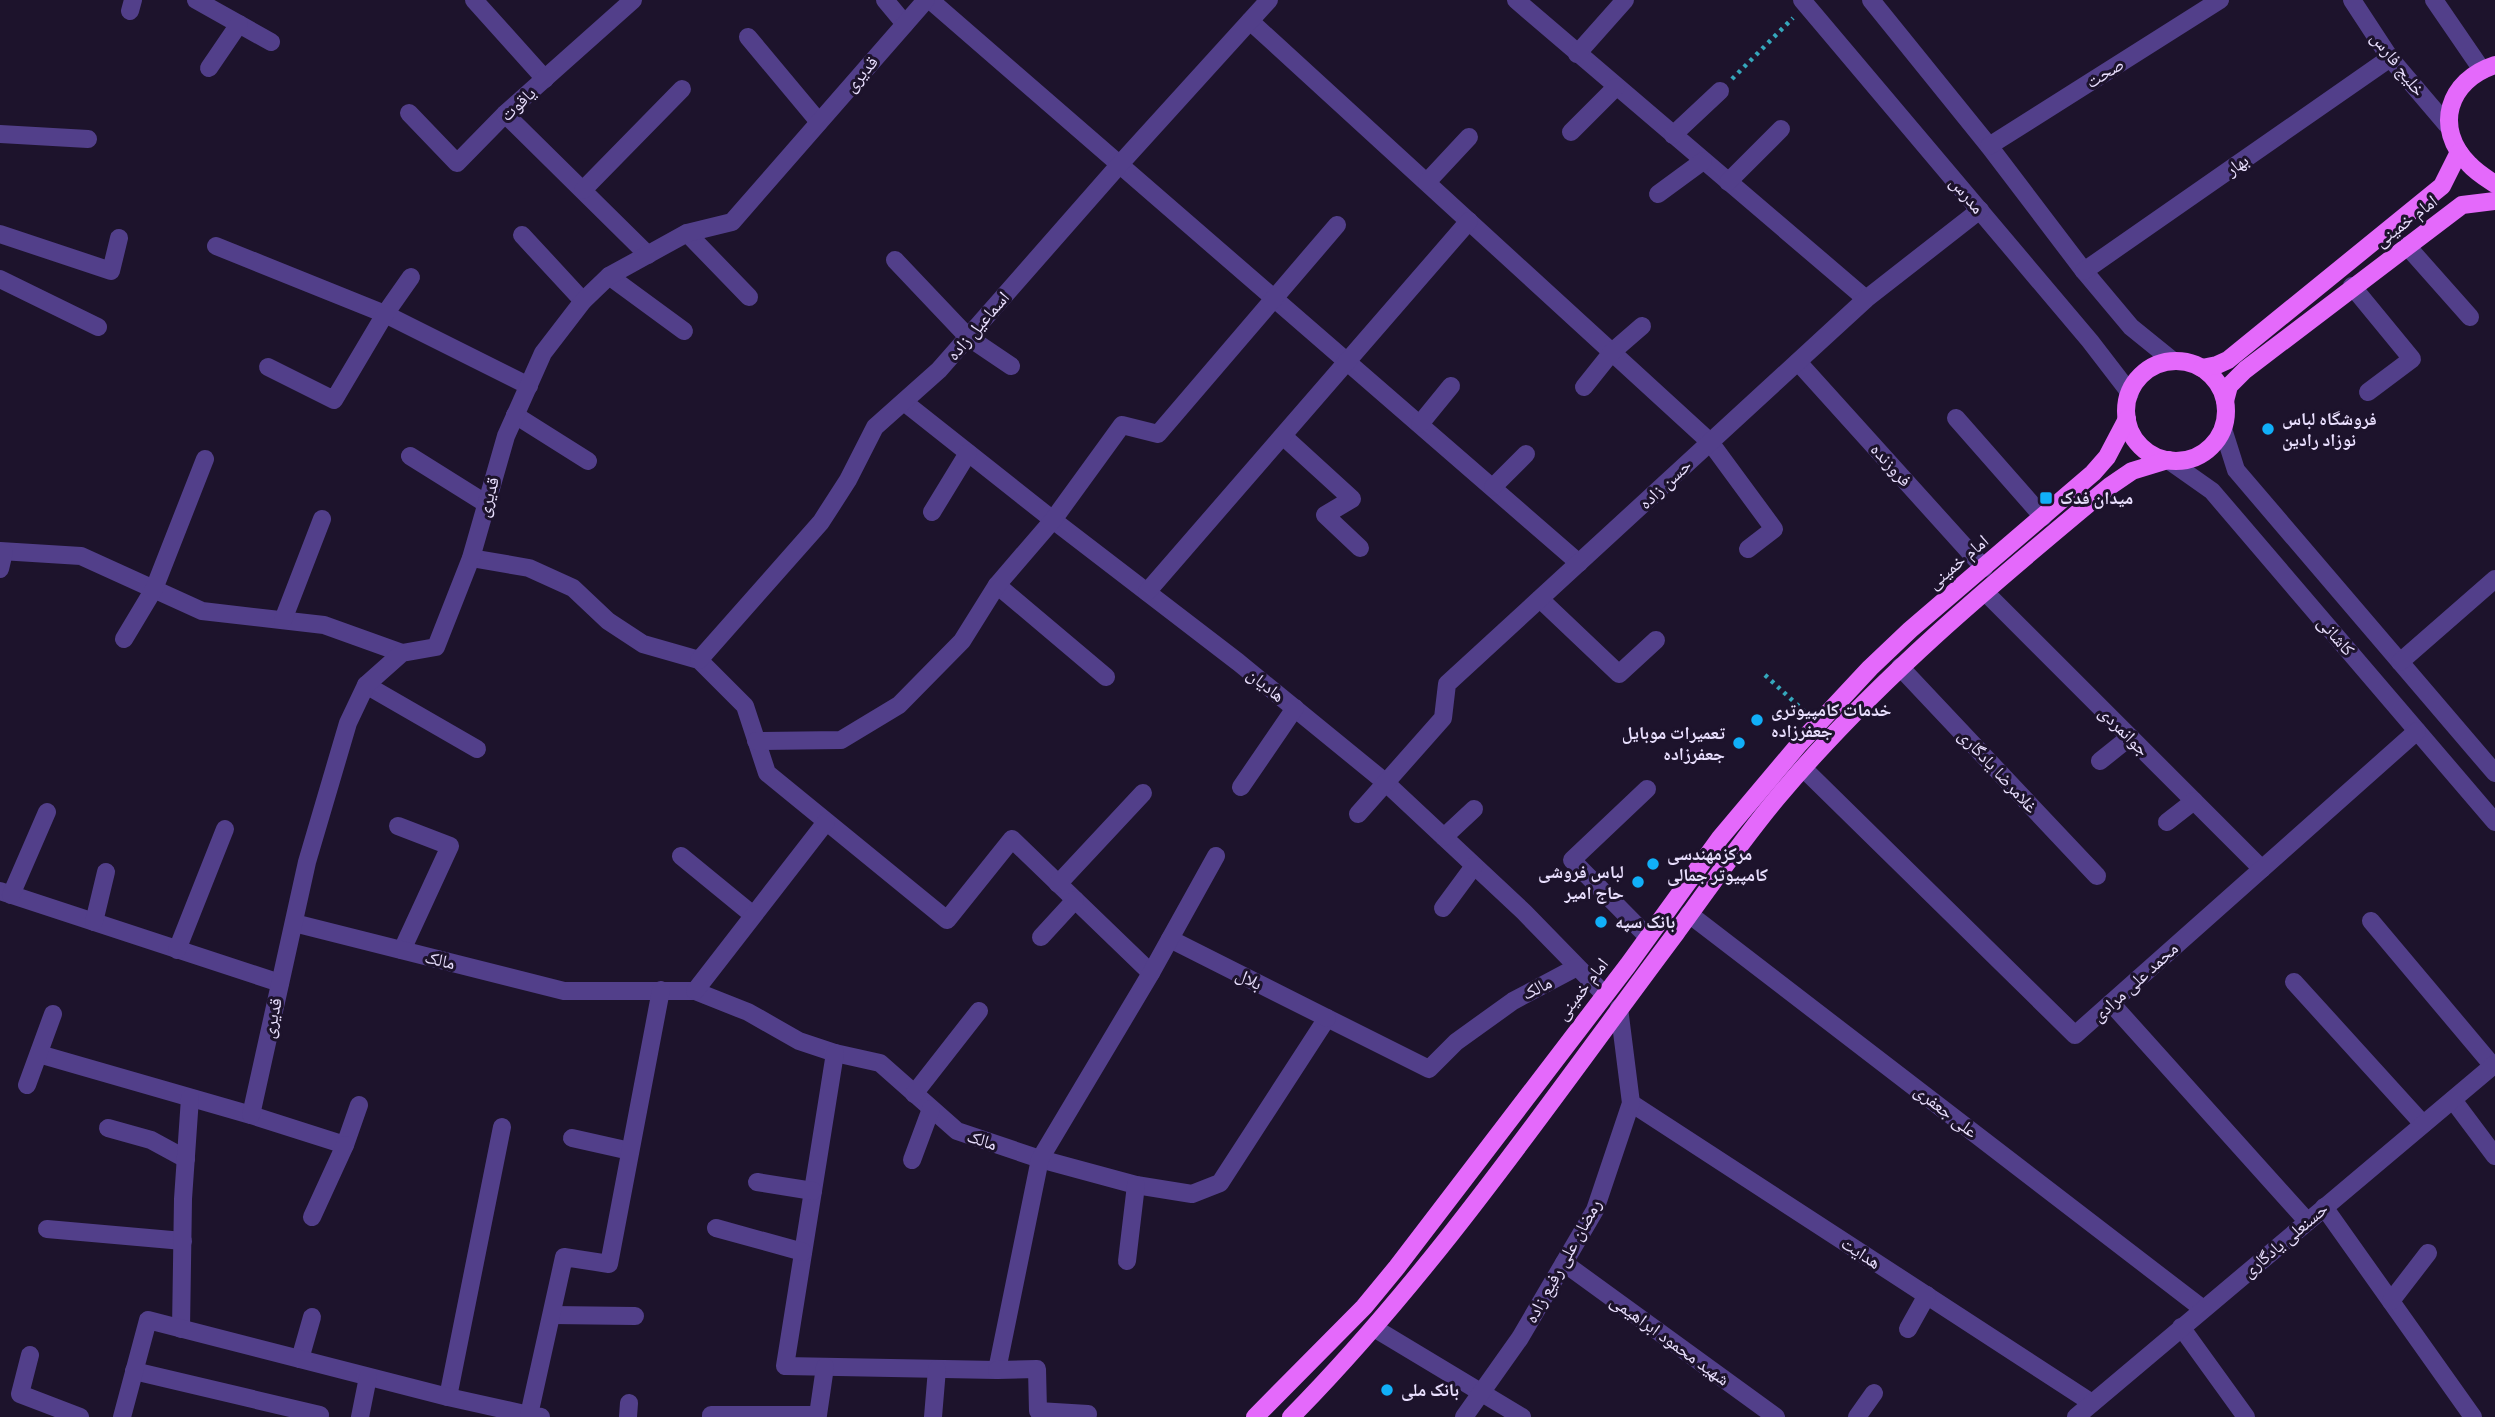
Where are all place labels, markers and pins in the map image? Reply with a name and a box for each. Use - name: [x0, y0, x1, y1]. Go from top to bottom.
- place label: فروشگاه لباس نوزاد رادین: [2282, 408, 2377, 451]
- marker: فروشگاه لباس نوزاد رادین: [2260, 421, 2276, 437]
- place label: میدان فدک: [2060, 487, 2133, 509]
- marker: میدان فدک: [2038, 490, 2054, 506]
- place label: خدمات کامپیوتری جعفرزاده: [1771, 699, 1892, 742]
- marker: خدمات کامپیوتری جعفرزاده: [1749, 712, 1765, 728]
- place label: تعمیرات موبایل جعفرزاده: [1622, 722, 1725, 765]
- marker: تعمیرات موبایل جعفرزاده: [1731, 735, 1747, 751]
- place label: مرکزمهندسی کامپیوتر جمالی: [1667, 843, 1768, 886]
- marker: مرکزمهندسی کامپیوتر جمالی: [1645, 856, 1661, 872]
- place label: لباس فروشی حاج امیر: [1538, 861, 1624, 904]
- marker: لباس فروشی حاج امیر: [1630, 874, 1646, 890]
- place label: بانک سپه: [1615, 911, 1675, 933]
- marker: بانک سپه: [1593, 914, 1609, 930]
- place label: بانک ملی: [1401, 1379, 1459, 1401]
- marker: بانک ملی: [1379, 1382, 1395, 1398]

